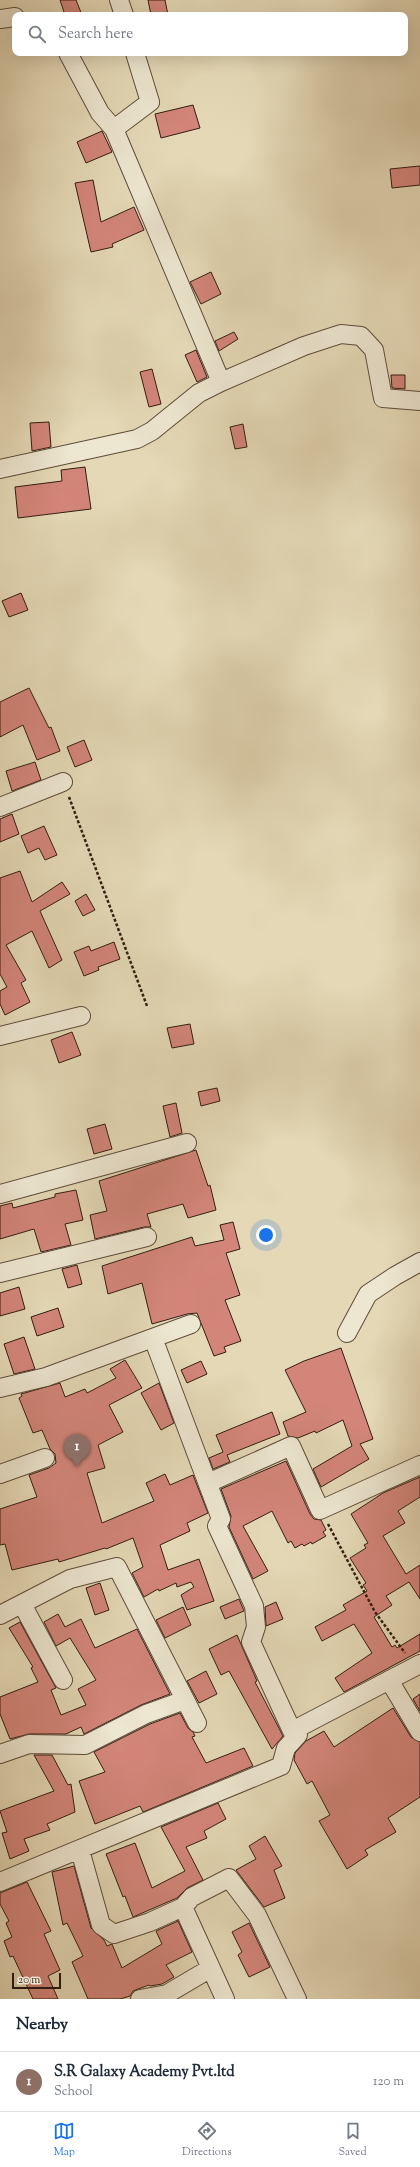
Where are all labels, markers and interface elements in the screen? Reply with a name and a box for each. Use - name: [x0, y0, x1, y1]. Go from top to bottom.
- search box: [12, 12, 408, 56]
- icon: search: [26, 23, 48, 45]
- text: Search here: [58, 24, 133, 45]
- your location: [256, 1225, 276, 1245]
- pin: 1: [64, 1434, 90, 1467]
- scale bar: [12, 1971, 61, 1990]
- text: 20 m: [18, 1972, 40, 1988]
- text: Nearby: [16, 2013, 68, 2037]
- text: S.R Galaxy Academy Pvt.ltd: [54, 2062, 235, 2083]
- text: 1: [27, 2073, 31, 2091]
- text: 120 m: [373, 2073, 404, 2091]
- text: School: [54, 2083, 93, 2101]
- tab: Map: [53, 2120, 75, 2160]
- tab: Directions: [182, 2120, 232, 2160]
- tab: Saved: [338, 2120, 367, 2160]

